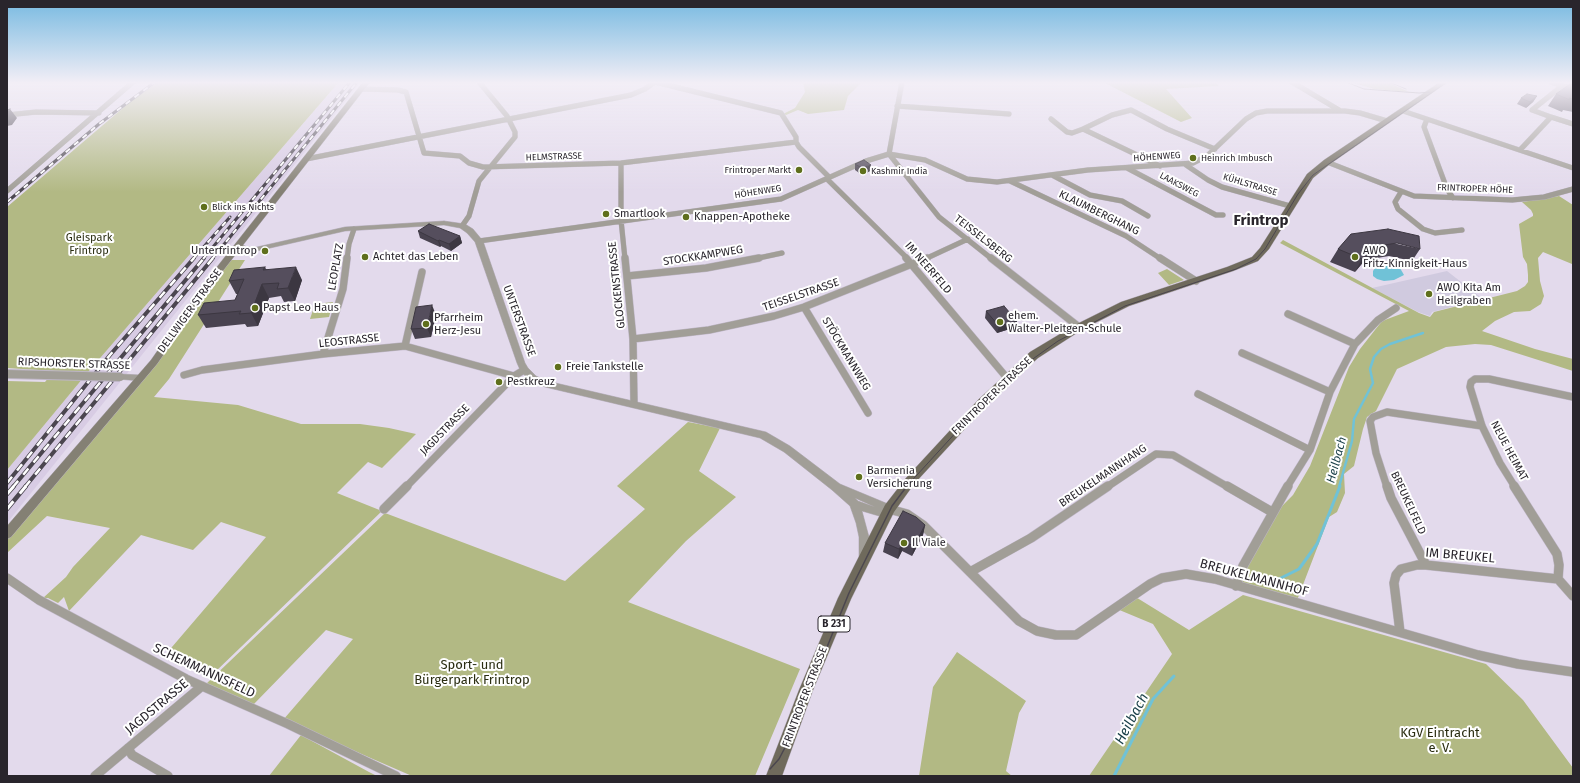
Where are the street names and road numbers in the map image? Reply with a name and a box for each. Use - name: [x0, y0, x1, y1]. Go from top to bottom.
- street label: HÖHENWEG: [1133, 150, 1181, 164]
- street label: HELMSTRASSE: [525, 151, 583, 163]
- street label: LAAKSWEG: [1158, 170, 1200, 200]
- street label: KÜHLSTRASSE: [1222, 172, 1278, 198]
- street label: FRINTROPER HÖHE: [1437, 182, 1513, 196]
- street label: HÖHENWEG: [734, 183, 782, 201]
- street label: KLAUMBERGHANG: [1056, 188, 1142, 238]
- street label: TEISSELSBERG: [951, 212, 1015, 266]
- street label: IM NEERFELD: [902, 239, 954, 297]
- street label: GLOCKENSTRASSE: [606, 241, 628, 329]
- street label: LEOPLATZ: [325, 242, 347, 292]
- street label: STOCKKAMPWEG: [662, 243, 744, 269]
- street label: DELLWIGER STRASSE: [155, 267, 225, 355]
- street label: TEISSELSTRASSE: [761, 276, 841, 314]
- street label: UNTERSTRASSE: [500, 283, 538, 359]
- street label: STÖCKMANNWEG: [819, 315, 873, 393]
- street label: LEOSTRASSE: [318, 331, 380, 351]
- street label: FRINTROPER STRASSE: [949, 354, 1035, 438]
- street label: RIPSHORSTER STRASSE: [17, 355, 131, 373]
- street label: JAGDSTRASSE: [417, 402, 473, 458]
- street label: NEUE HEIMAT: [1488, 419, 1530, 483]
- street label: BREUKELMANNHANG: [1057, 442, 1149, 510]
- street label: BREUKELFELD: [1388, 469, 1428, 537]
- street label: IM BREUKEL: [1425, 545, 1495, 567]
- street label: BREUKELMANNHOF: [1198, 556, 1310, 600]
- road number: B 231: [818, 616, 850, 632]
- street label: SCHEMMANNSFELD: [150, 641, 258, 701]
- street label: FRINTROPER STRASSE: [780, 645, 830, 749]
- street label: JAGDSTRASSE: [122, 676, 192, 738]

